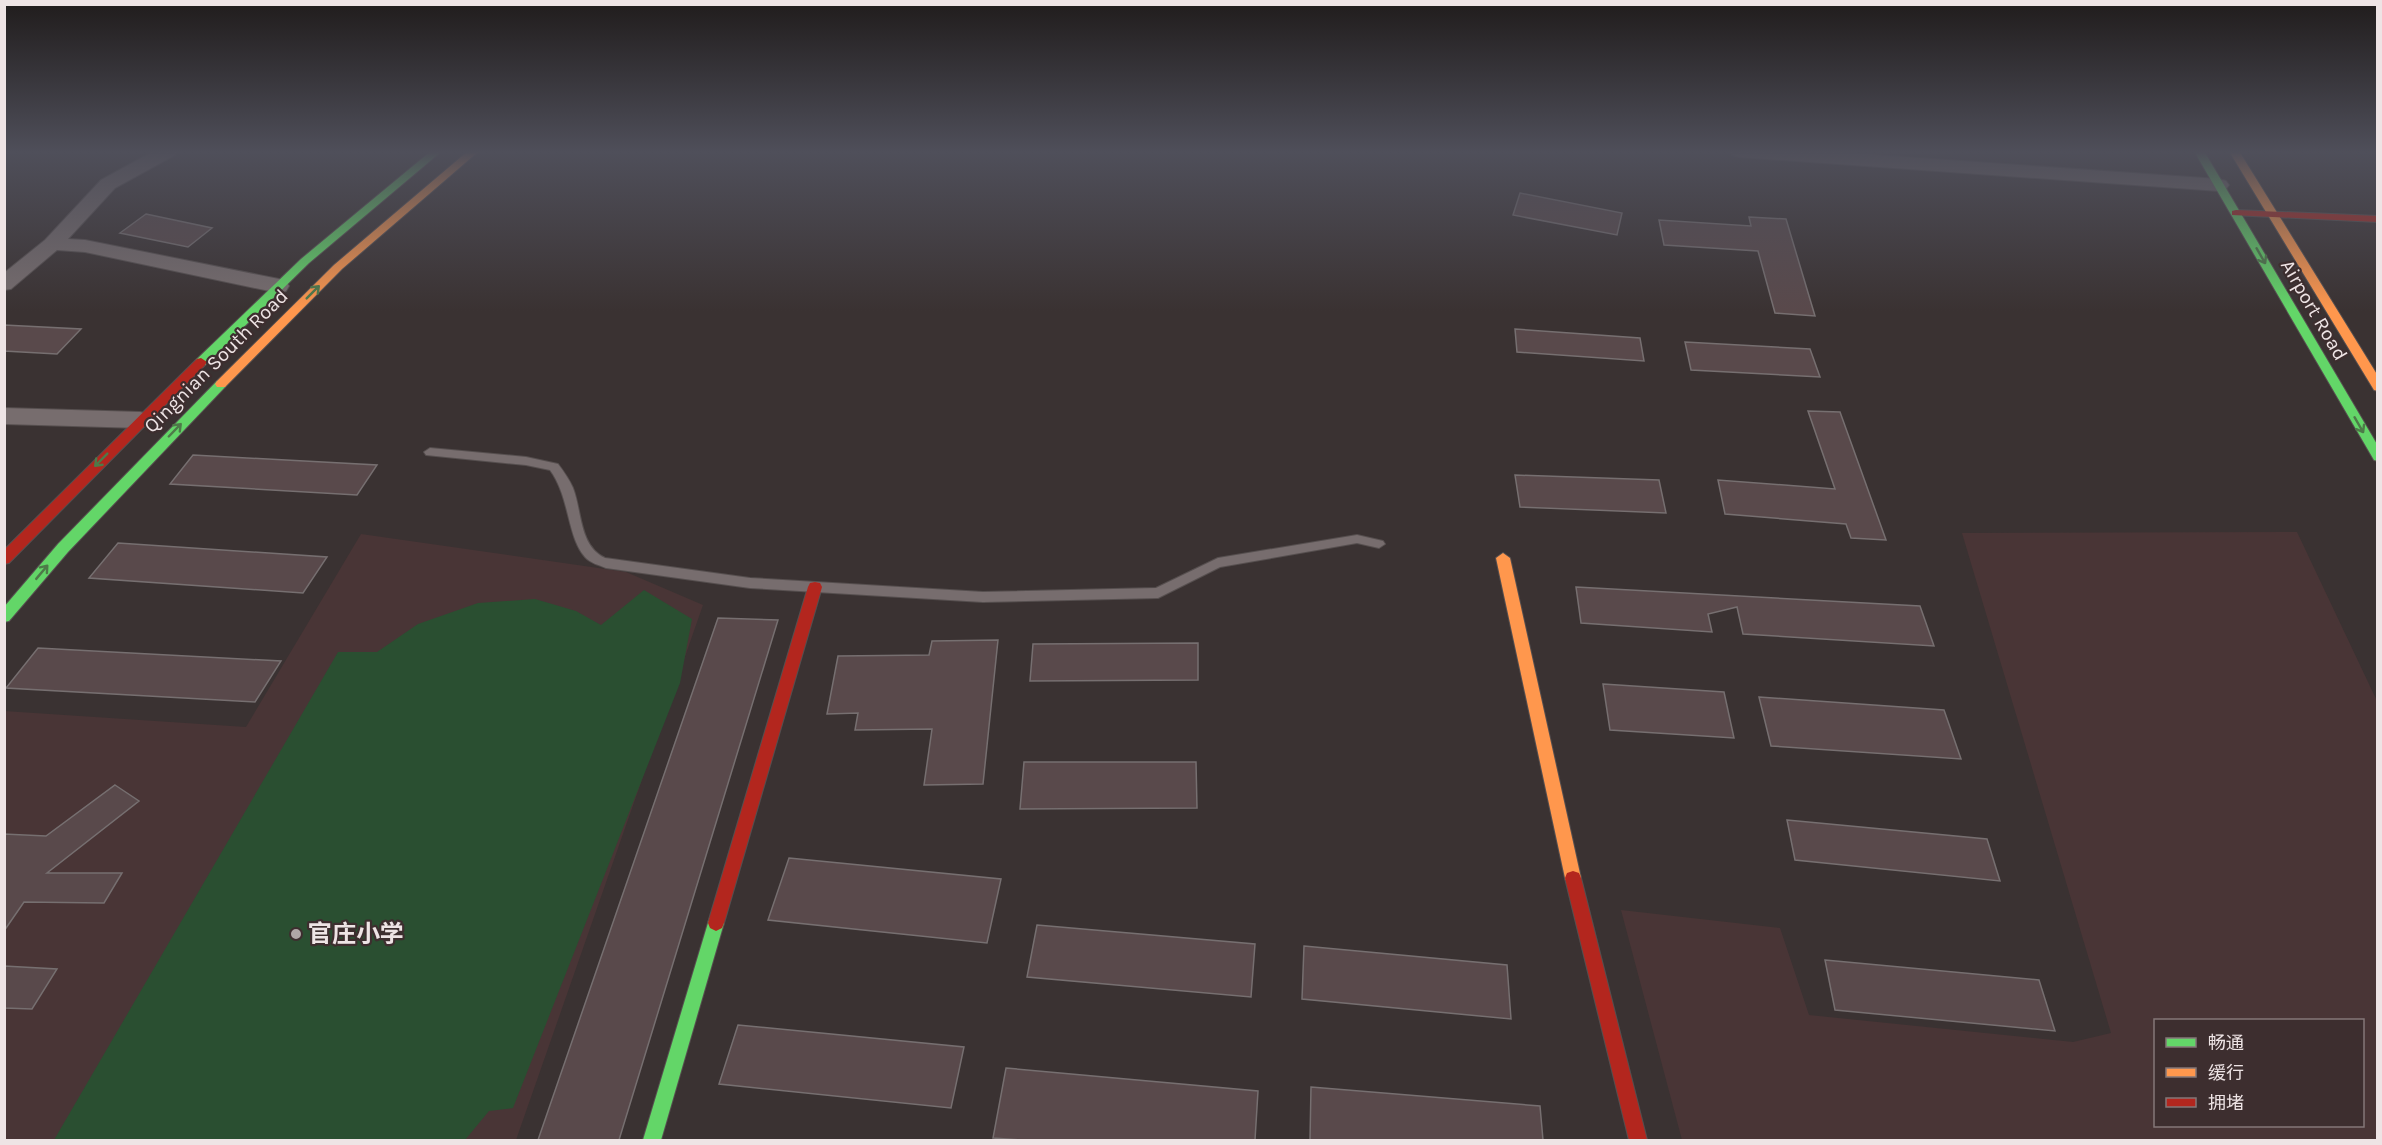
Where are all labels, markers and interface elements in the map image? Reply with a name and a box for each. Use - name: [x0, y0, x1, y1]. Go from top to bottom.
- one-way arrow: [2255, 247, 2267, 264]
- street label: Airport Road: [2276, 255, 2352, 365]
- street label: Qingnian South Road: [139, 284, 293, 438]
- one-way arrow: [306, 284, 321, 299]
- one-way arrow: [2353, 416, 2365, 433]
- one-way arrow: [168, 422, 182, 437]
- one-way arrow: [93, 453, 108, 468]
- one-way arrow: [35, 565, 49, 580]
- place label: 官庄小学: [308, 920, 404, 948]
- marker: 官庄小学: [289, 927, 303, 941]
- legend: [2154, 1019, 2364, 1127]
- text: 畅通: [2208, 1032, 2244, 1054]
- text: 缓行: [2208, 1062, 2244, 1084]
- text: 拥堵: [2208, 1092, 2244, 1114]

